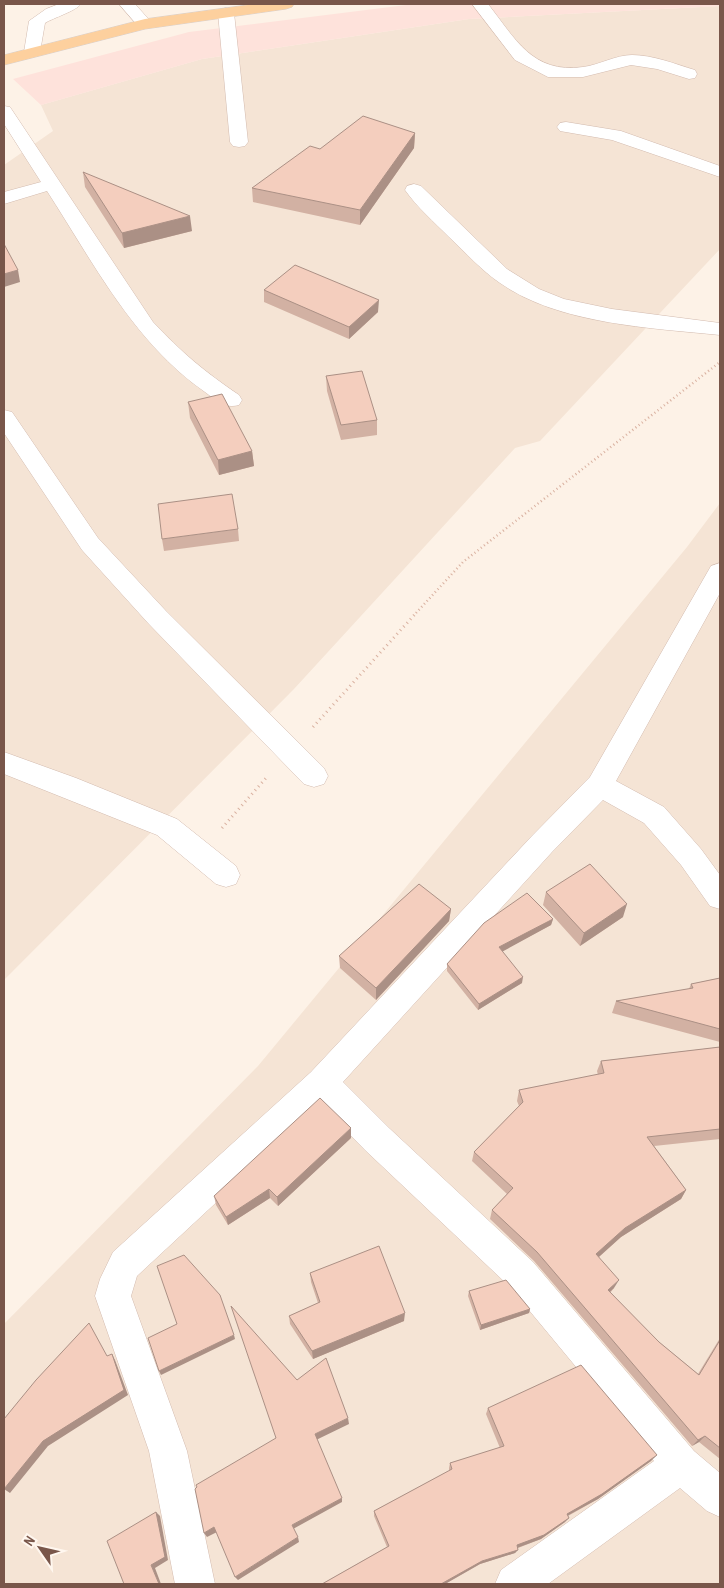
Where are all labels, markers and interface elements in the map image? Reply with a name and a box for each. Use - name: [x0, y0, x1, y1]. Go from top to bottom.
- north arrow: [15, 1523, 65, 1573]
- text: N: [19, 1532, 39, 1549]

